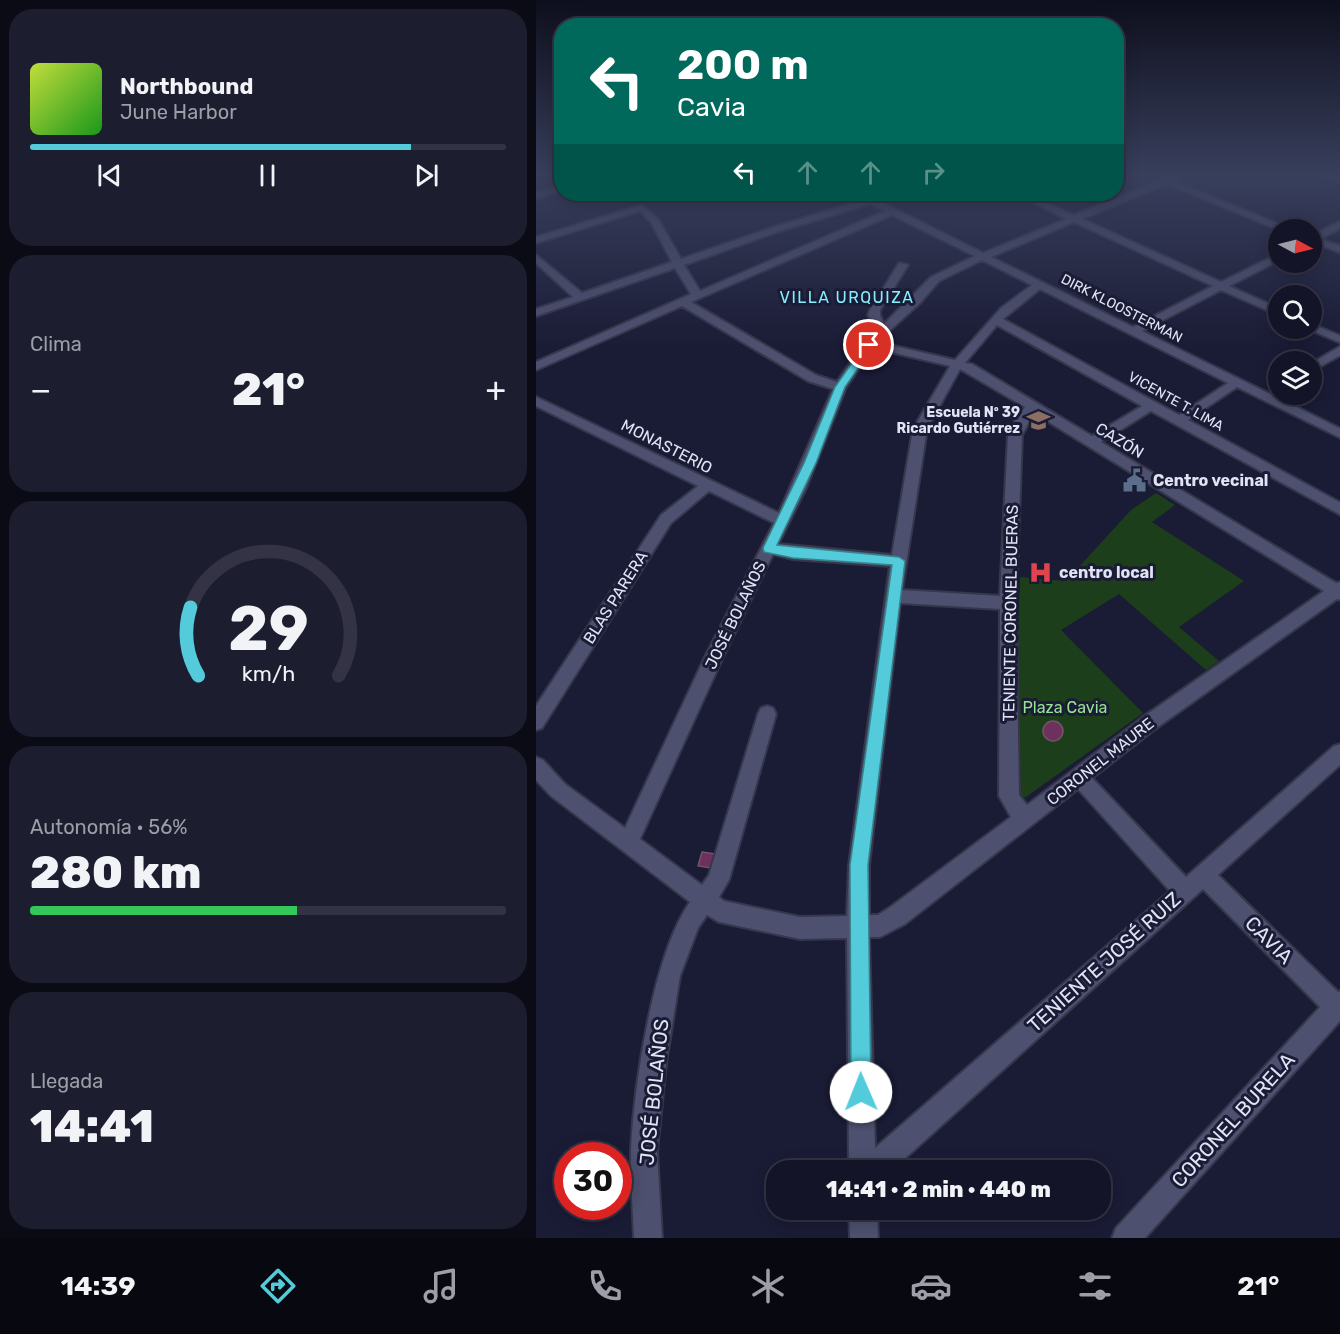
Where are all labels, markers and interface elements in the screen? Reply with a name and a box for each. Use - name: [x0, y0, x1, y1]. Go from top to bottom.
- text: 200 m: [677, 40, 809, 90]
- icon: left: [578, 42, 656, 120]
- text: Northbound: [120, 73, 253, 100]
- text: Cavia: [677, 91, 746, 123]
- text: June Harbor: [120, 100, 237, 124]
- icon: left: [728, 156, 761, 189]
- icon: ahead: [791, 156, 824, 189]
- icon: ahead: [854, 156, 887, 189]
- icon: right: [917, 156, 950, 189]
- icon: previous: [93, 159, 126, 192]
- icon: pause: [251, 159, 284, 192]
- icon: next: [410, 159, 443, 192]
- north arrow: [1268, 219, 1322, 273]
- map controls: [1268, 219, 1322, 405]
- street label: DIRK KLOOSTERMAN: [1058, 270, 1185, 346]
- button: search: [1268, 285, 1322, 339]
- district label: VILLA URQUIZA: [780, 288, 915, 307]
- pin: [843, 319, 894, 370]
- icon: arrive: [852, 328, 885, 361]
- text: Clima: [30, 332, 82, 356]
- button: layers: [1268, 351, 1322, 405]
- text: 21°: [232, 363, 305, 416]
- street label: VICENTE T. LIMA: [1125, 368, 1227, 435]
- text: −: [30, 370, 51, 409]
- text: +: [485, 370, 506, 409]
- place label: Escuela Nº 39 Ricardo Gutiérrez: [897, 404, 1020, 437]
- school or university icon: Escuela Nº 39 Ricardo Gutiérrez: [1025, 407, 1051, 433]
- street label: MONASTERIO: [618, 415, 715, 478]
- street label: CAZÓN: [1092, 418, 1148, 462]
- public building icon: Centro vecinal: [1122, 467, 1148, 493]
- place label: Centro vecinal: [1153, 471, 1268, 490]
- street label: TENIENTE CORONEL BUERAS: [999, 504, 1022, 722]
- street label: BLAS PARERA: [579, 547, 652, 647]
- street label: JOSÉ BOLAÑOS: [701, 558, 770, 672]
- hospital icon: centro local: [1028, 559, 1054, 585]
- place label: centro local: [1059, 563, 1154, 582]
- text: 29: [228, 592, 308, 666]
- text: km/h: [241, 661, 295, 686]
- park label: Plaza Cavia: [1023, 698, 1107, 717]
- street label: CORONEL MAURE: [1043, 714, 1158, 809]
- text: Autonomía · 56%: [30, 815, 187, 839]
- text: 280 km: [30, 846, 202, 899]
- street label: TENIENTE JOSÉ RUIZ: [1022, 887, 1186, 1037]
- street label: CAVIA: [1240, 911, 1298, 969]
- street label: JOSÉ BOLAÑOS: [634, 1018, 674, 1166]
- street label: CORONEL BURELA: [1166, 1048, 1300, 1192]
- position arrow: [829, 1060, 893, 1124]
- text: Llegada: [30, 1069, 103, 1093]
- text: 14:41: [30, 1100, 154, 1153]
- speed limit sign: 30: [554, 1142, 632, 1220]
- text: 14:41 · 2 min · 440 m: [826, 1176, 1051, 1203]
- icon: directions: [257, 1265, 299, 1307]
- icon: music: [420, 1265, 462, 1307]
- icon: phone: [584, 1265, 626, 1307]
- icon: climate: [747, 1265, 789, 1307]
- icon: car: [910, 1265, 952, 1307]
- icon: filters: [1074, 1265, 1116, 1307]
- text: 14:39: [61, 1270, 136, 1302]
- text: 21°: [1237, 1270, 1279, 1302]

